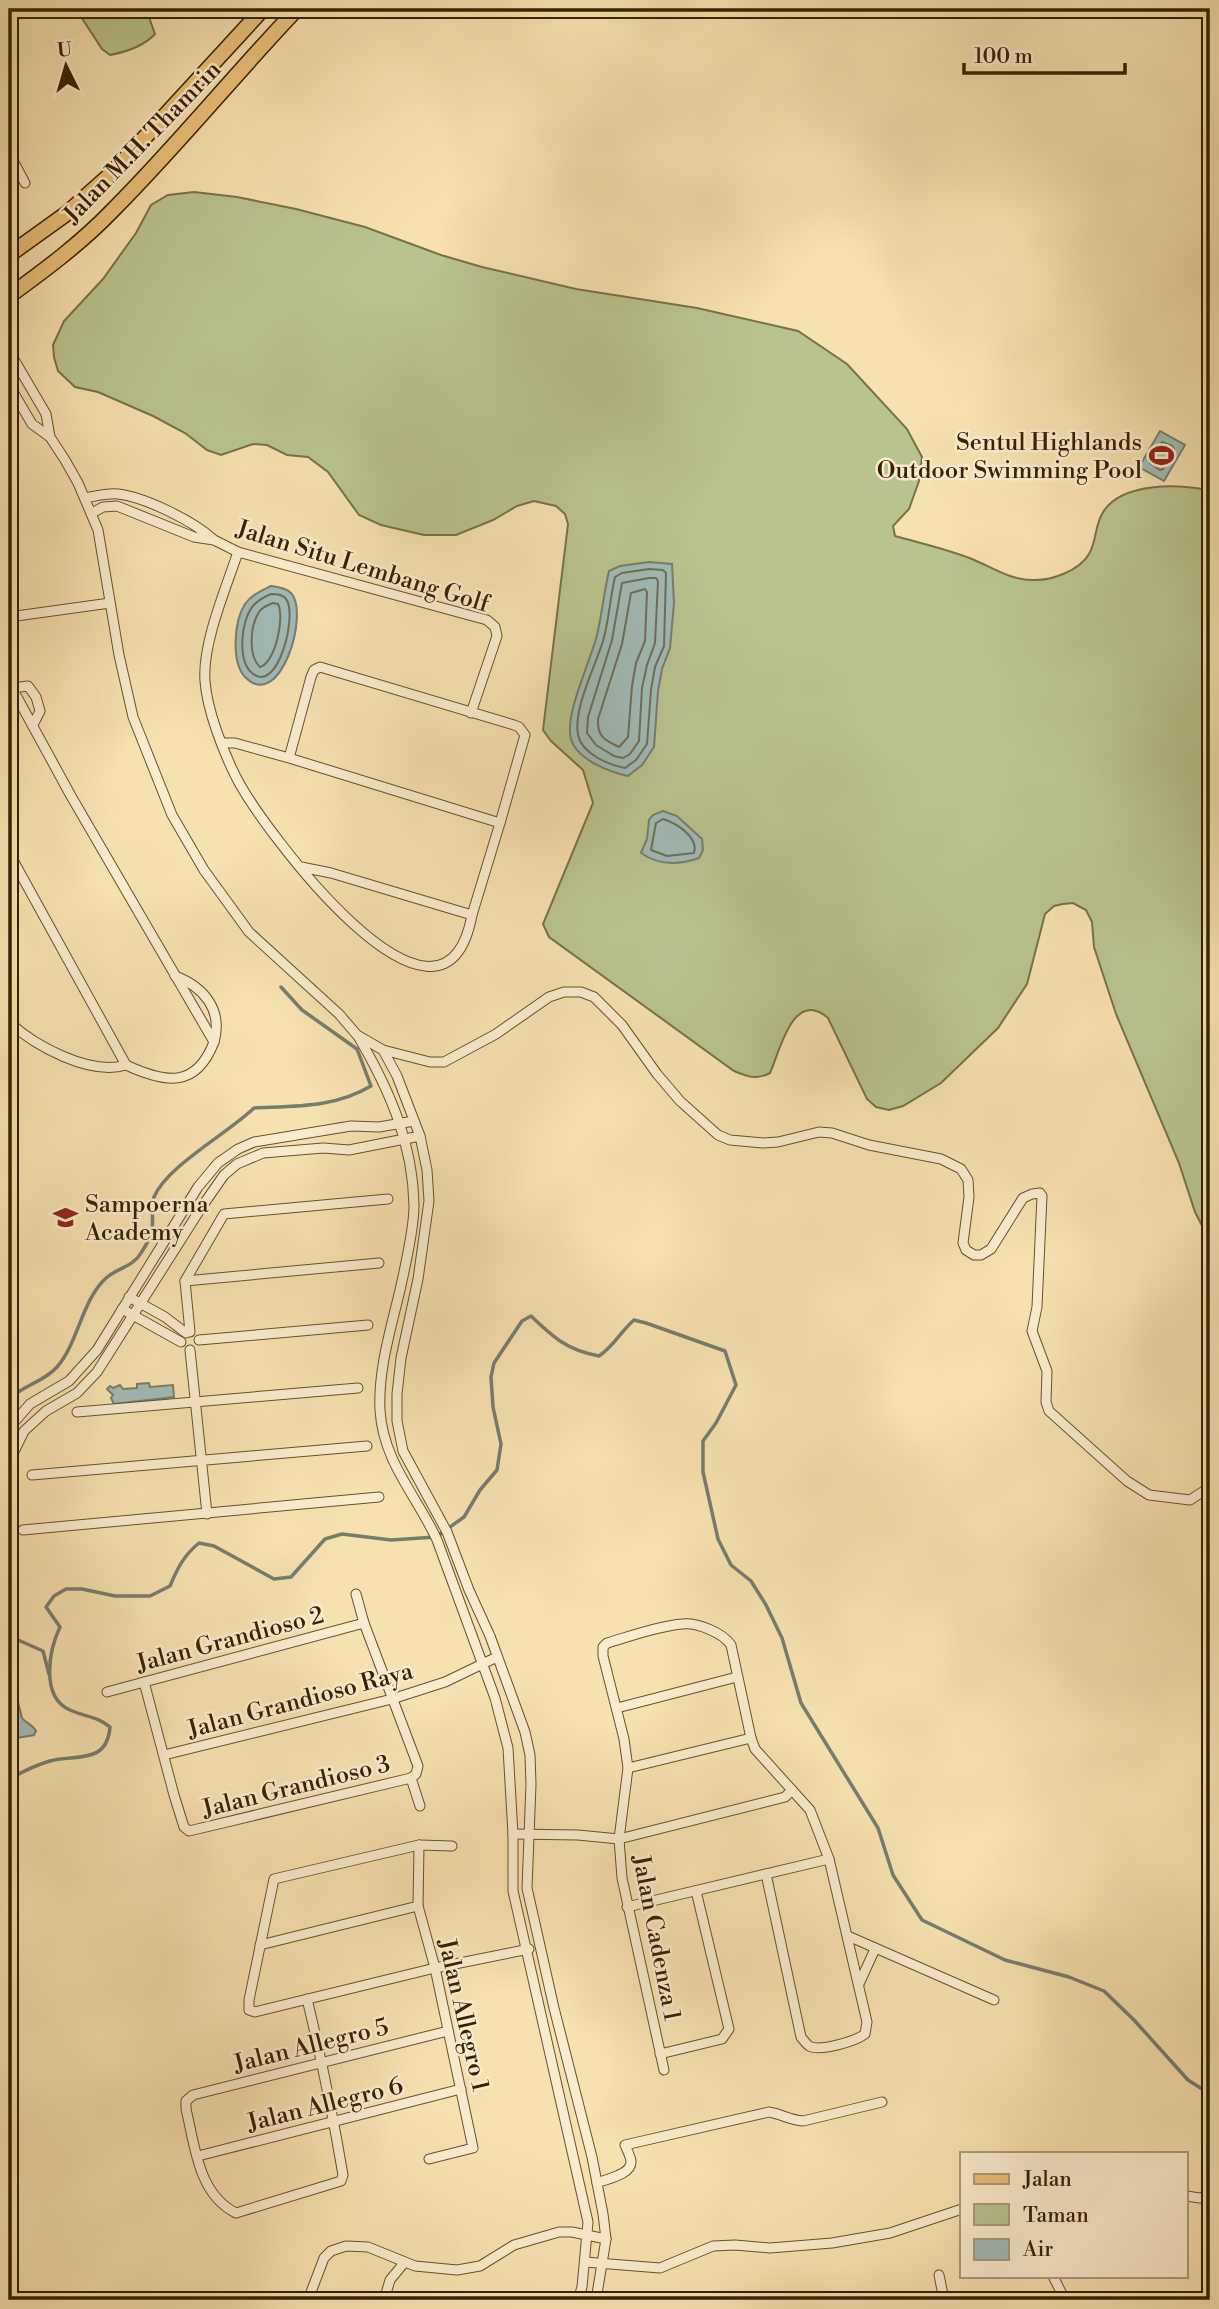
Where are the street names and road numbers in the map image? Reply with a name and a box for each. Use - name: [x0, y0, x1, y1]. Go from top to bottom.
- street label: Jalan M.H. Thamrin: [57, 55, 228, 231]
- street label: Jalan Situ Lembang Golf: [232, 514, 494, 620]
- street label: Jalan Grandioso 2: [132, 1601, 327, 1680]
- street label: Jalan Grandioso Raya: [183, 1656, 417, 1746]
- street label: Jalan Grandioso 3: [198, 1749, 393, 1825]
- street label: Jalan Cadenza 1: [625, 1852, 687, 2024]
- street label: Jalan Allegro 1: [431, 1935, 495, 2095]
- street label: Jalan Allegro 5: [230, 2012, 392, 2080]
- street label: Jalan Allegro 6: [243, 2071, 406, 2139]

